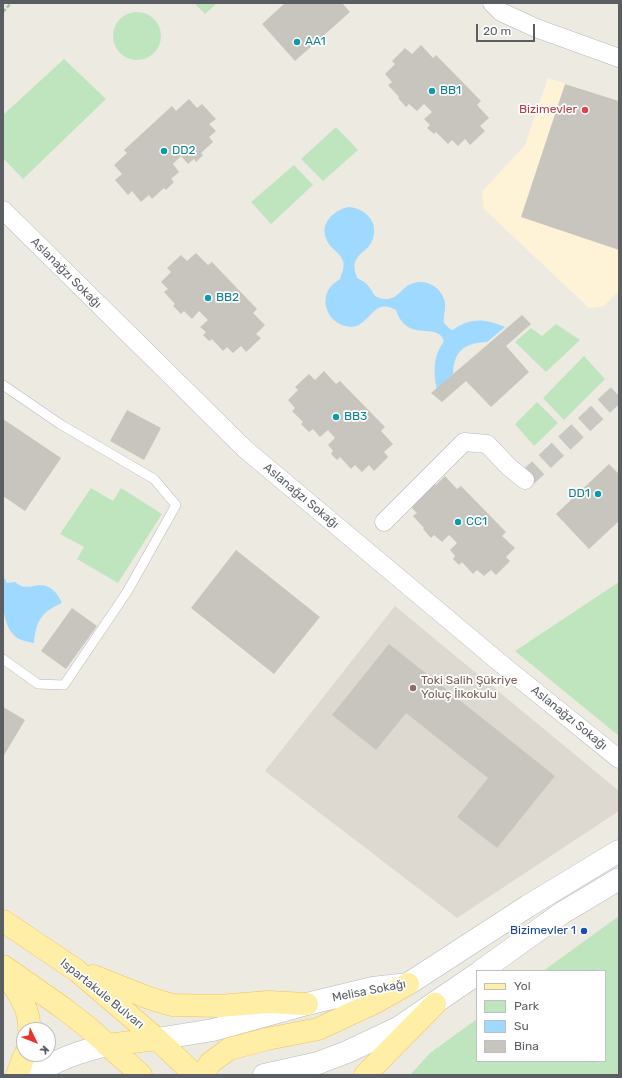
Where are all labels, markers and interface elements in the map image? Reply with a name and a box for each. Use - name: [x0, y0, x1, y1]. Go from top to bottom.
- scale bar: [478, 16, 537, 42]
- text: 20 m: [483, 24, 511, 38]
- place label: AA1: [305, 35, 326, 49]
- marker: AA1: [292, 37, 302, 47]
- place label: BB1: [440, 84, 461, 98]
- marker: BB1: [427, 86, 437, 96]
- place label: Bizimevler: [519, 103, 577, 117]
- marker: Bizimevler: [580, 105, 590, 115]
- place label: DD2: [172, 144, 196, 158]
- marker: DD2: [159, 146, 169, 156]
- street label: Aslanağzı Sokağı: [28, 235, 104, 311]
- place label: BB2: [216, 291, 239, 305]
- marker: BB2: [203, 293, 213, 303]
- place label: BB3: [344, 410, 367, 424]
- marker: BB3: [331, 412, 341, 422]
- street label: Aslanağzı Sokağı: [260, 460, 342, 532]
- place label: DD1: [568, 487, 590, 501]
- marker: DD1: [593, 489, 603, 499]
- place label: CC1: [466, 515, 487, 529]
- marker: CC1: [453, 517, 463, 527]
- place label: Toki Salih Şükriye Yoluç İlkokulu: [421, 674, 517, 702]
- marker: Toki Salih Şükriye Yoluç İlkokulu: [408, 683, 418, 693]
- street label: Aslanağzı Sokağı: [528, 683, 610, 753]
- place label: Bizimevler 1: [510, 924, 576, 938]
- marker: Bizimevler 1: [579, 926, 589, 936]
- street label: Ispartakule Bulvarı: [57, 956, 147, 1032]
- legend: [476, 970, 606, 1062]
- street label: Melisa Sokağı: [331, 977, 407, 1005]
- text: Yol: [514, 979, 531, 993]
- text: Park: [514, 999, 539, 1013]
- text: Su: [514, 1019, 529, 1033]
- north arrow: [16, 1022, 56, 1062]
- text: Bina: [514, 1039, 539, 1053]
- text: K: [37, 1043, 52, 1057]

